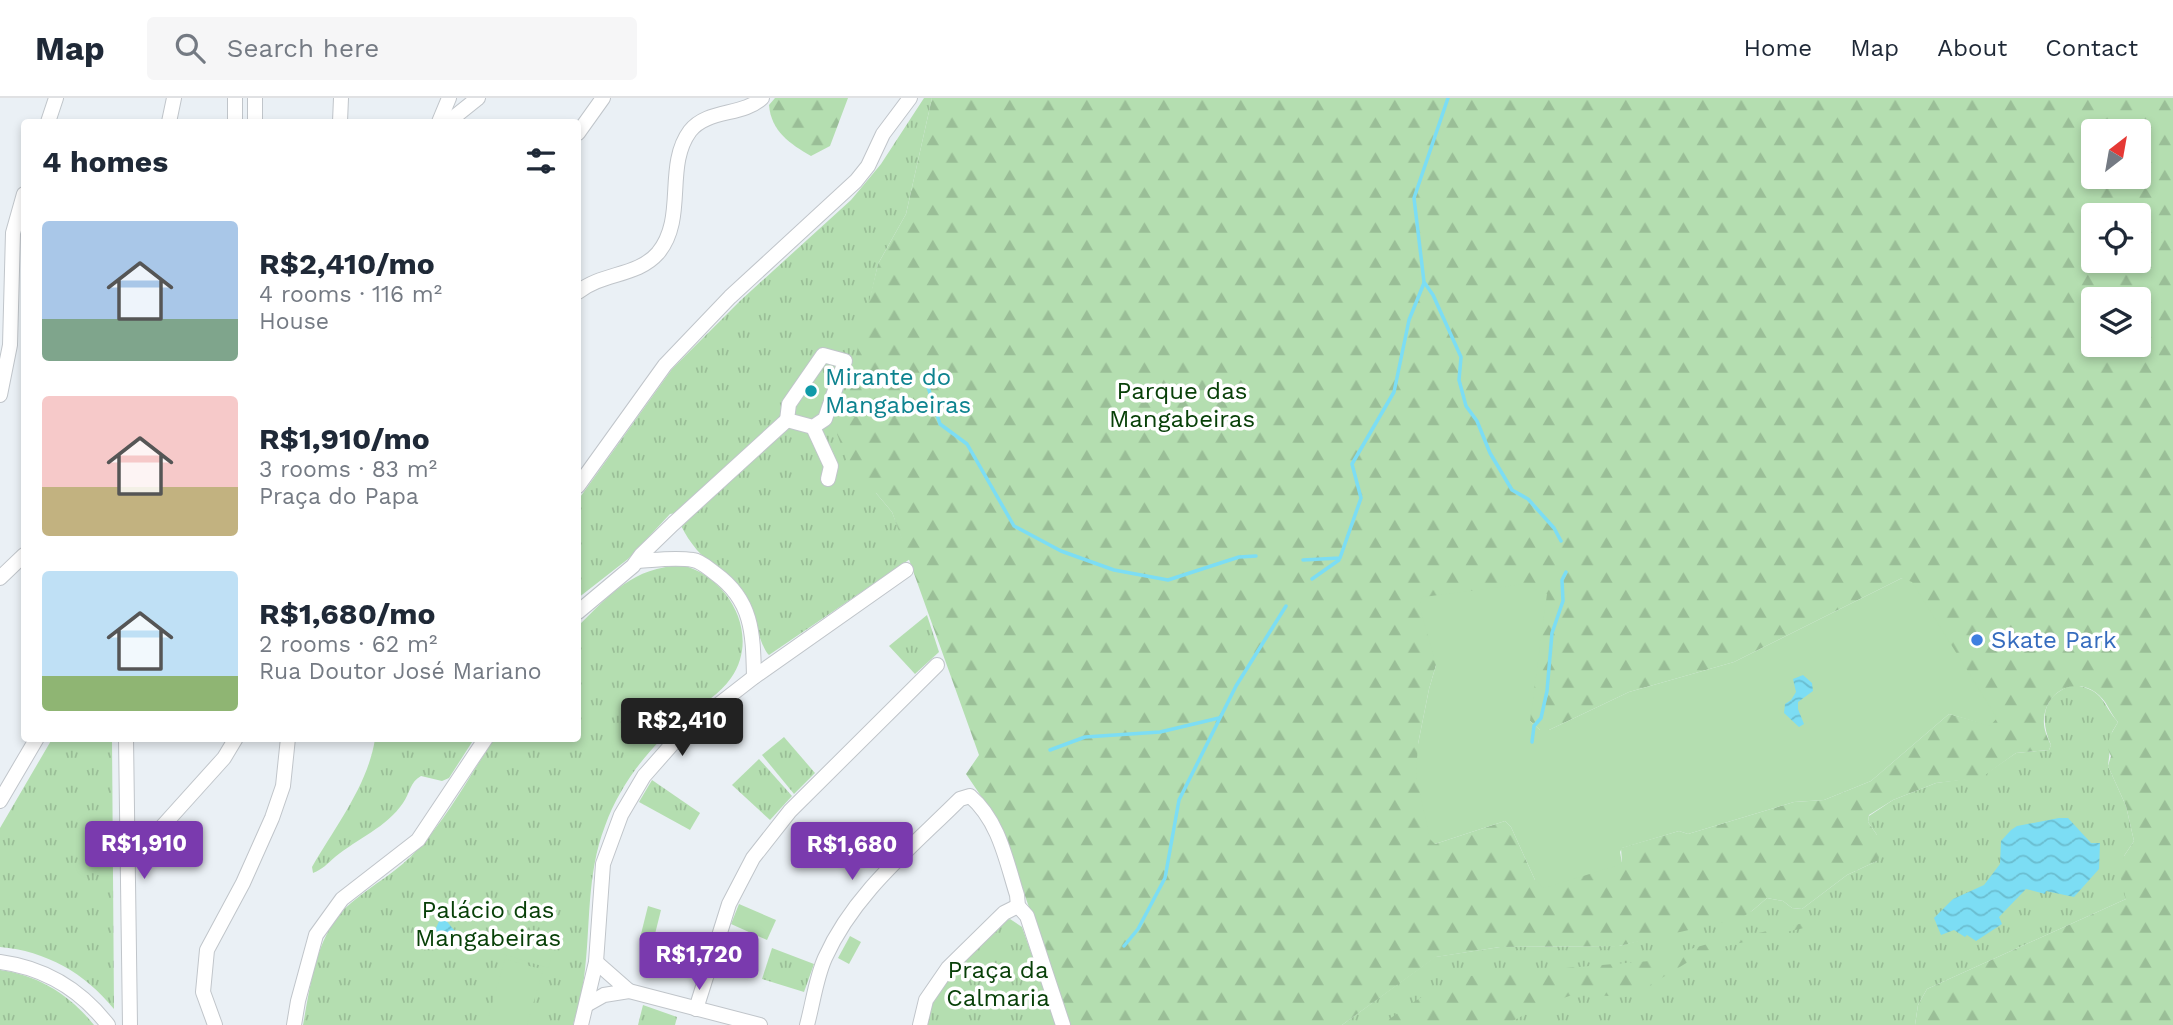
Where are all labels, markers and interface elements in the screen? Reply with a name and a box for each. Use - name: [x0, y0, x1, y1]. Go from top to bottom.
- search box: [147, 17, 637, 80]
- text: Map: [35, 29, 105, 68]
- icon: search: [171, 29, 209, 67]
- text: Search here: [227, 33, 379, 63]
- text: Home: [1744, 34, 1812, 62]
- text: Map: [1850, 34, 1899, 62]
- text: About: [1937, 34, 2007, 62]
- text: Contact: [2045, 34, 2138, 62]
- north arrow: [2081, 119, 2151, 189]
- map controls: [2081, 119, 2151, 357]
- icon: filters: [522, 142, 560, 180]
- text: 4 homes: [42, 144, 168, 179]
- button: locate: [2081, 203, 2151, 273]
- text: R$2,410/mo: [259, 246, 435, 281]
- icon: home: [98, 249, 182, 333]
- text: 4 rooms · 116 m²: [259, 281, 442, 308]
- button: layers: [2081, 287, 2151, 357]
- text: House: [259, 308, 329, 335]
- place label: Mirante do Mangabeiras: [825, 363, 971, 419]
- park label: Parque das Mangabeiras: [1109, 377, 1255, 433]
- marker: Mirante do Mangabeiras: [803, 383, 819, 399]
- text: R$1,910/mo: [259, 421, 430, 456]
- icon: home: [98, 424, 182, 508]
- text: 3 rooms · 83 m²: [259, 456, 437, 483]
- text: Praça do Papa: [259, 483, 419, 510]
- text: R$1,680/mo: [259, 596, 435, 631]
- icon: home: [98, 599, 182, 683]
- place label: Skate Park: [1991, 626, 2117, 654]
- text: 2 rooms · 62 m²: [259, 631, 437, 658]
- marker: Skate Park: [1969, 632, 1985, 648]
- text: Rua Doutor José Mariano: [259, 658, 542, 685]
- pin: R$2,410: [617, 698, 747, 758]
- text: R$2,410: [637, 707, 727, 734]
- pin: R$1,910: [79, 822, 209, 881]
- pin: R$1,680: [787, 822, 917, 882]
- text: R$1,910: [101, 830, 187, 857]
- text: R$1,680: [807, 831, 897, 858]
- park label: Palácio das Mangabeiras: [415, 896, 561, 952]
- pin: R$1,720: [634, 932, 764, 992]
- text: R$1,720: [655, 941, 743, 968]
- park label: Praça da Calmaria: [946, 956, 1050, 1012]

